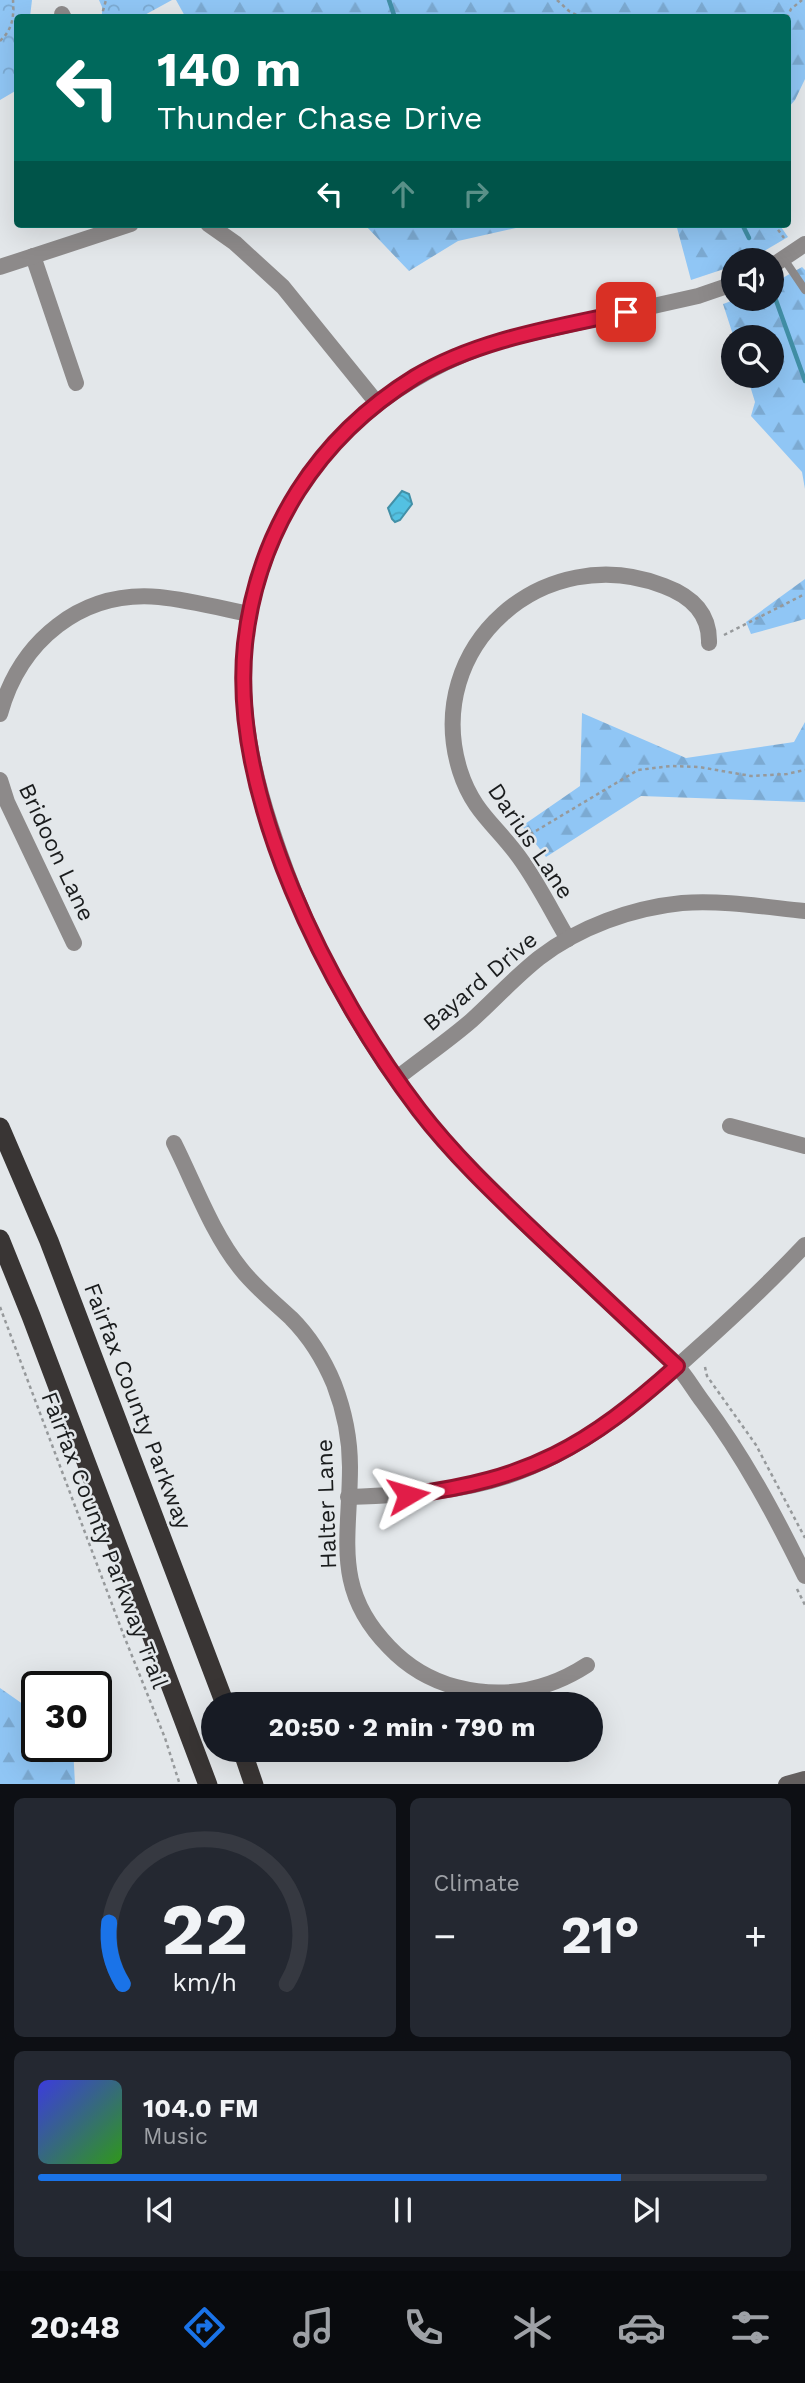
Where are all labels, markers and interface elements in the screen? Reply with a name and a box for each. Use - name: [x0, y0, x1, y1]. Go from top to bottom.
- text: 140 m: [157, 40, 301, 98]
- icon: left: [42, 42, 133, 133]
- text: Thunder Chase Drive: [157, 99, 483, 137]
- icon: left: [311, 175, 349, 213]
- icon: ahead: [384, 175, 422, 213]
- icon: right: [457, 175, 495, 213]
- map controls: [721, 248, 784, 388]
- button: sound: [721, 248, 784, 311]
- pin: [596, 282, 656, 342]
- icon: arrive: [607, 293, 645, 331]
- button: search: [721, 325, 784, 388]
- street label: Darius Lane: [482, 778, 579, 904]
- street label: Bridoon Lane: [13, 779, 100, 925]
- street label: Bayard Drive: [418, 926, 543, 1037]
- street label: Fairfax County Parkway: [78, 1279, 197, 1533]
- street label: Fairfax County Parkway Trail: [35, 1388, 174, 1692]
- street label: Halter Lane: [311, 1438, 342, 1570]
- position arrow: [371, 1458, 445, 1532]
- speed limit sign: 30: [21, 1671, 112, 1762]
- text: 20:50 · 2 min · 790 m: [269, 1712, 535, 1742]
- text: Climate: [434, 1870, 520, 1897]
- text: 22: [161, 1886, 248, 1972]
- text: 21°: [561, 1905, 640, 1966]
- text: −: [434, 1914, 456, 1958]
- text: +: [744, 1914, 767, 1958]
- text: km/h: [173, 1967, 237, 1996]
- text: 104.0 FM: [143, 2093, 259, 2123]
- text: Music: [143, 2123, 208, 2150]
- icon: previous: [141, 2191, 179, 2229]
- icon: pause: [384, 2191, 422, 2229]
- icon: next: [627, 2191, 665, 2229]
- icon: directions: [180, 2303, 229, 2352]
- icon: music: [289, 2303, 338, 2352]
- icon: phone: [399, 2303, 448, 2352]
- icon: climate: [508, 2303, 557, 2352]
- icon: car: [617, 2303, 666, 2352]
- icon: filters: [726, 2303, 775, 2352]
- text: 20:48: [30, 2308, 120, 2346]

